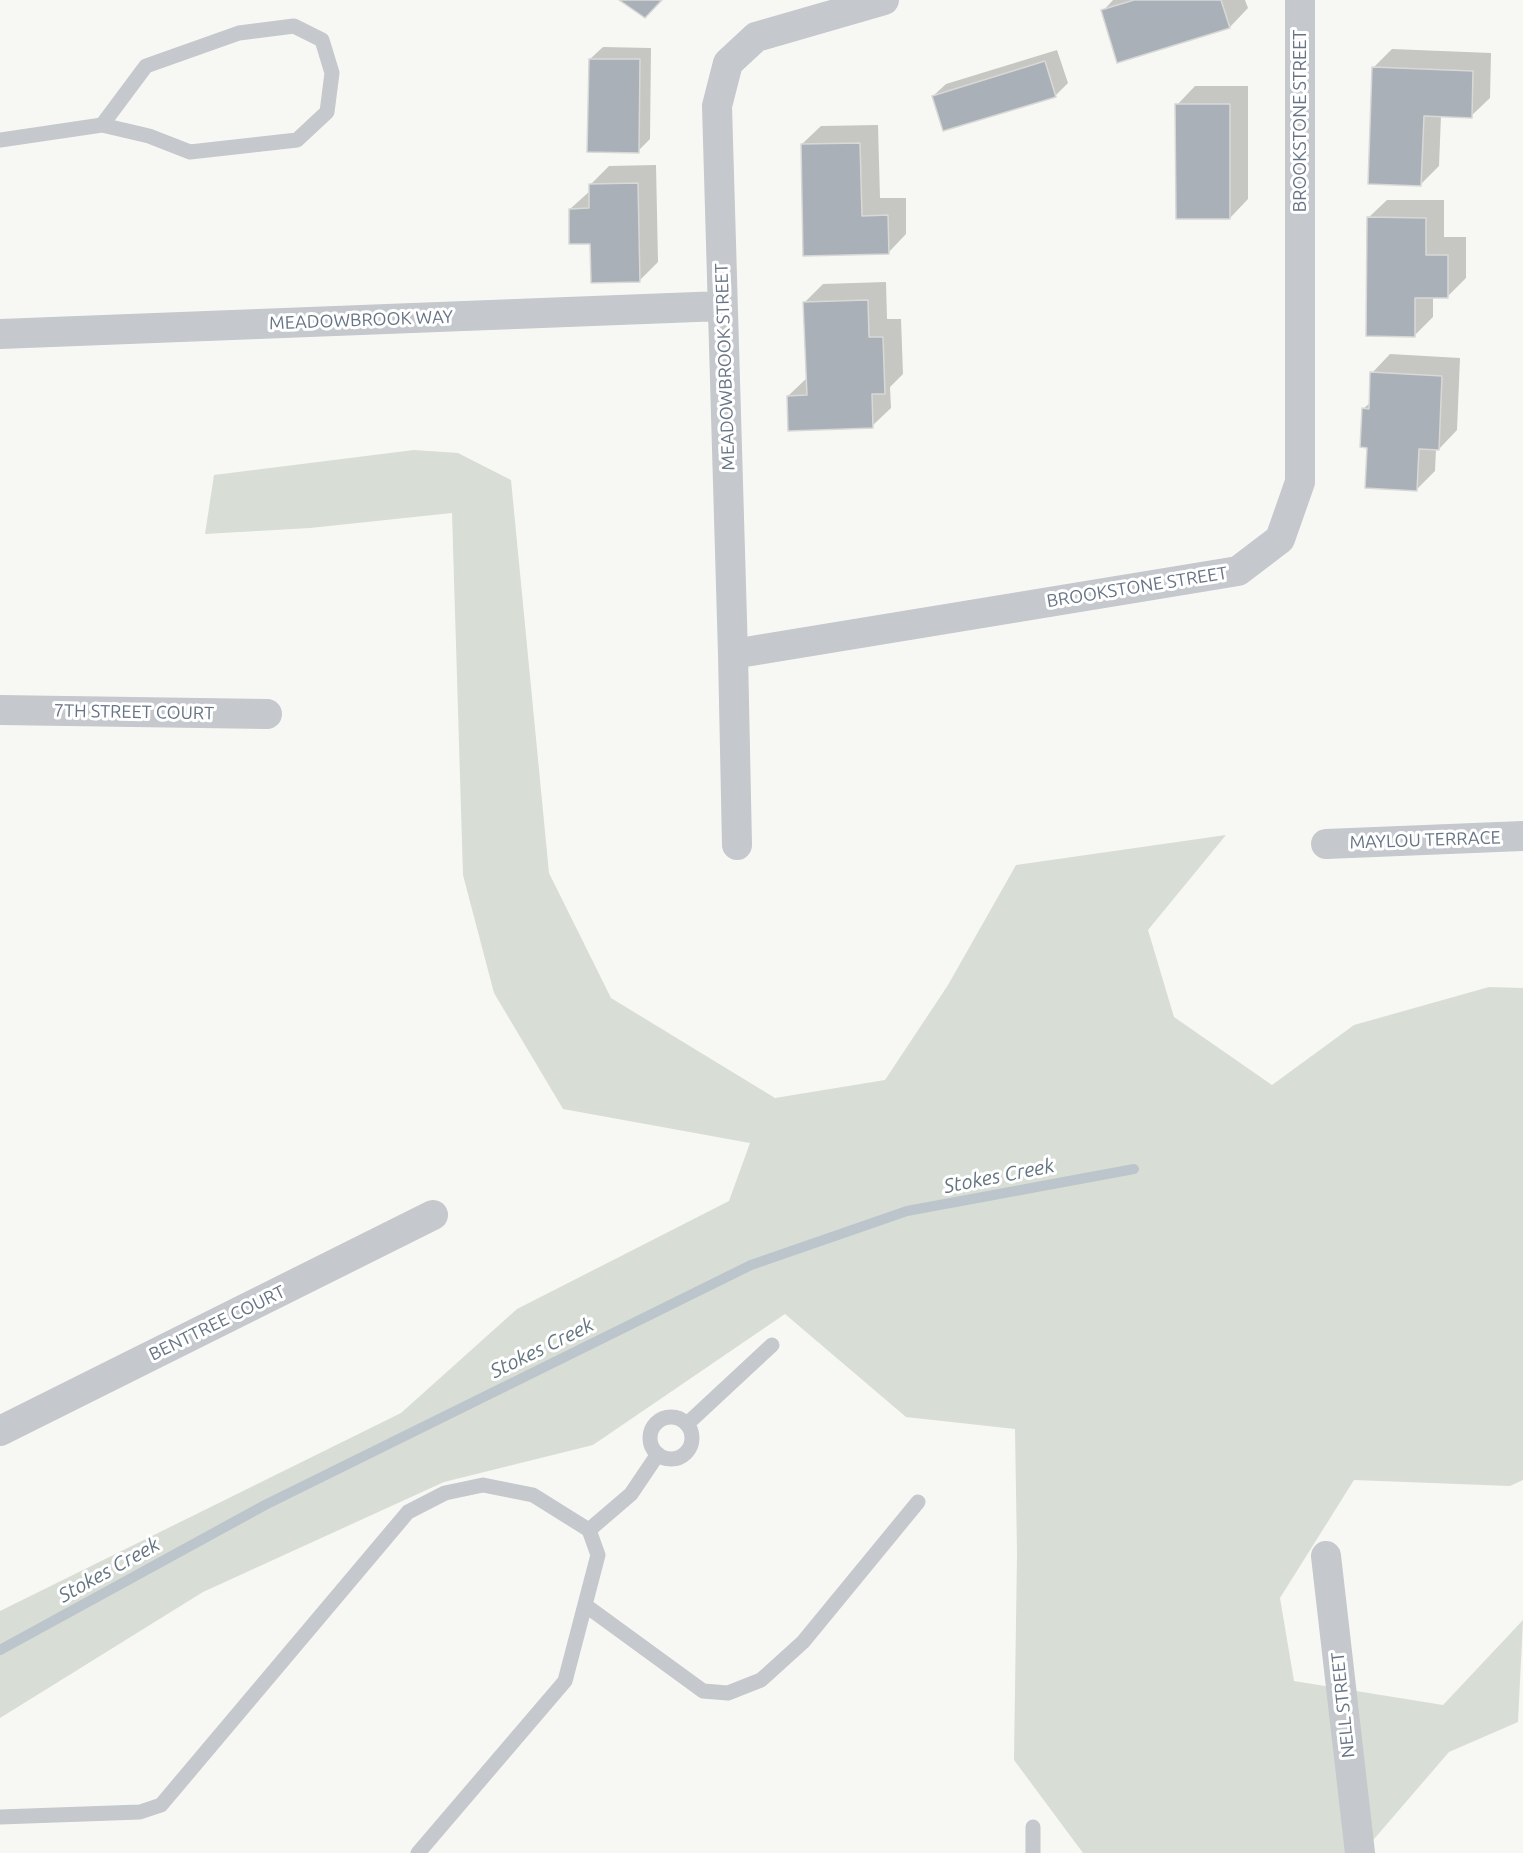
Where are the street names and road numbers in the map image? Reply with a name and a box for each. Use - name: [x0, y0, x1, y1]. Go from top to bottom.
- street label: BROOKSTONE STREET: [1289, 30, 1311, 212]
- street label: MEADOWBROOK STREET: [711, 263, 739, 471]
- street label: MEADOWBROOK WAY: [269, 306, 453, 334]
- street label: BROOKSTONE STREET: [1045, 562, 1229, 612]
- street label: 7TH STREET COURT: [54, 700, 214, 724]
- street label: MAYLOU TERRACE: [1349, 827, 1501, 853]
- street label: BENTTREE COURT: [145, 1281, 289, 1365]
- street label: NELL STREET: [1327, 1651, 1359, 1759]

